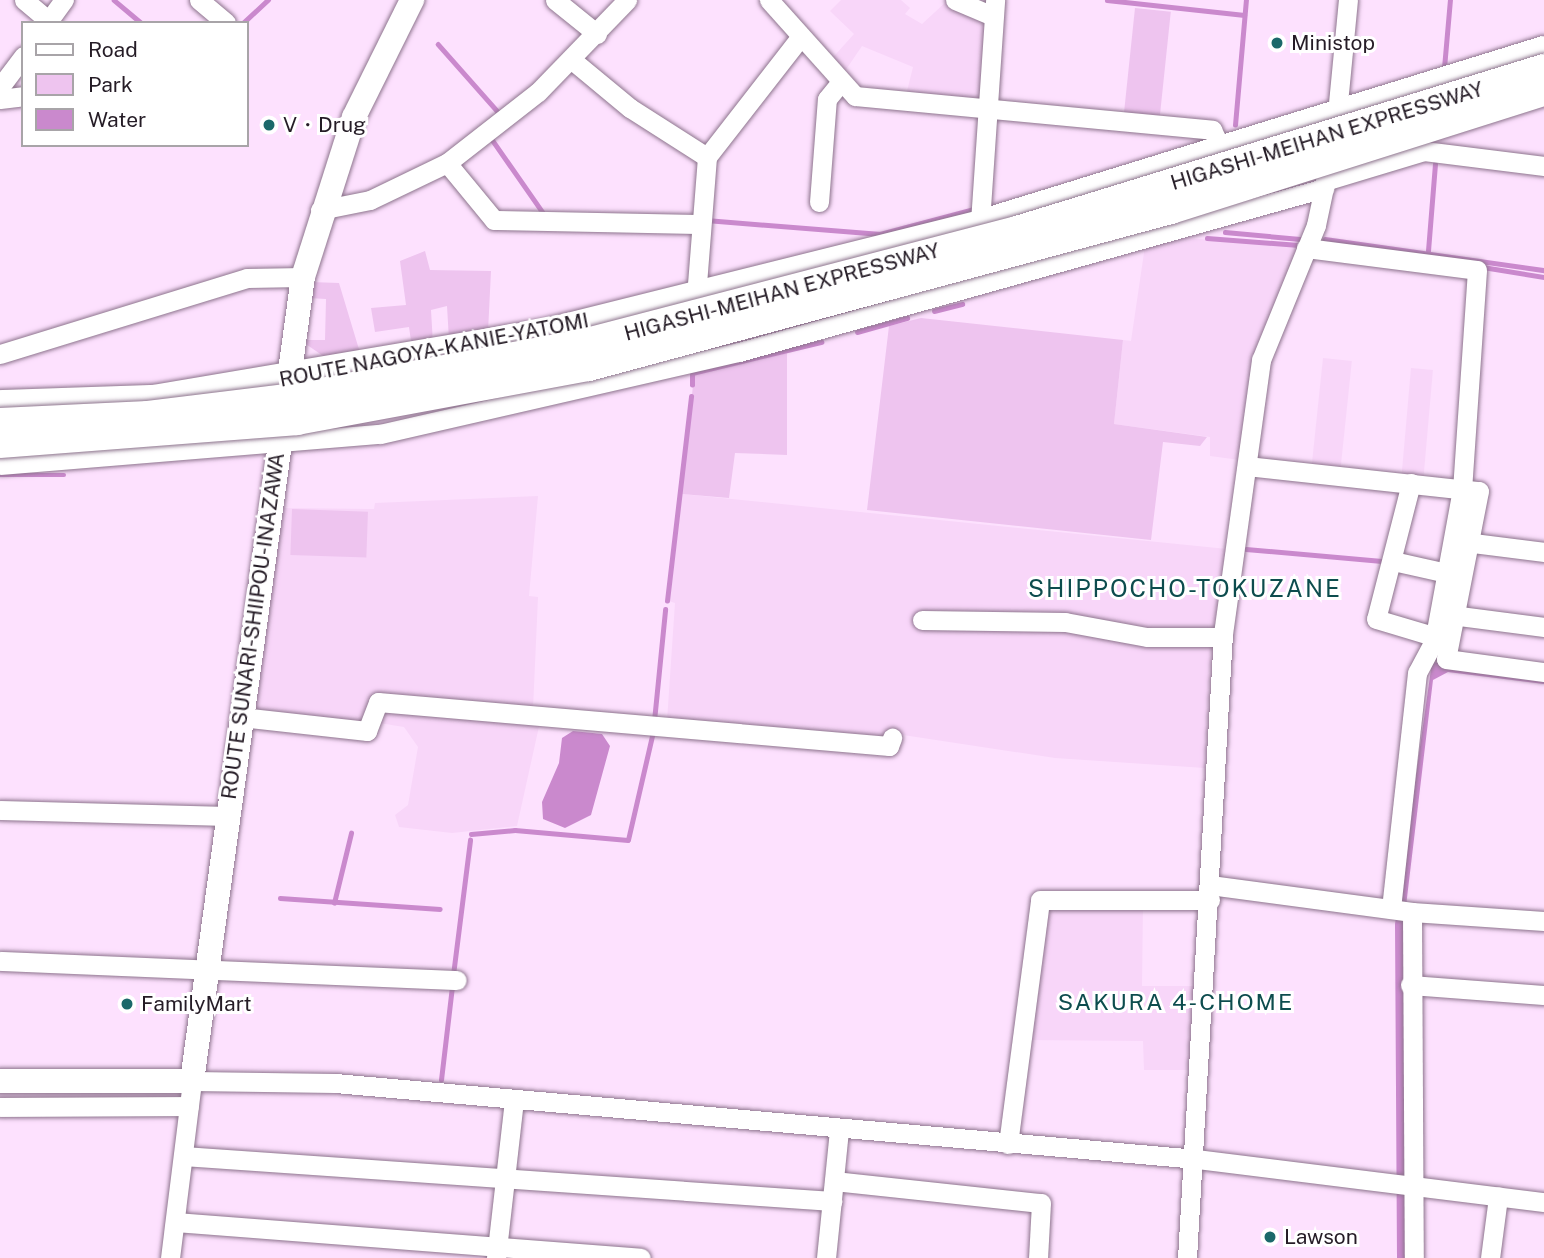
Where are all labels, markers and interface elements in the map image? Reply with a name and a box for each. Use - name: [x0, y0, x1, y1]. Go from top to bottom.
- legend: [21, 21, 248, 147]
- place label: Ministop: [1291, 30, 1375, 56]
- marker: Ministop: [1269, 35, 1285, 51]
- text: Road: [88, 37, 138, 62]
- text: Park: [88, 72, 133, 97]
- street label: HIGASHI-MEIHAN EXPRESSWAY: [1168, 76, 1486, 196]
- text: Water: [88, 107, 146, 132]
- place label: V・Drug: [283, 112, 366, 138]
- marker: V・Drug: [261, 117, 277, 133]
- street label: HIGASHI-MEIHAN EXPRESSWAY: [621, 238, 943, 346]
- street label: ROUTE NAGOYA-KANIE-YATOMI: [277, 308, 591, 392]
- street label: ROUTE SUNARI-SHIIPOU-INAZAWA: [216, 451, 290, 801]
- district label: SHIPPOCHO-TOKUZANE: [1030, 575, 1340, 603]
- district label: SAKURA 4-CHOME: [1060, 988, 1292, 1016]
- place label: FamilyMart: [141, 991, 252, 1017]
- marker: FamilyMart: [119, 996, 135, 1012]
- place label: Lawson: [1284, 1224, 1358, 1250]
- marker: Lawson: [1262, 1229, 1278, 1245]

